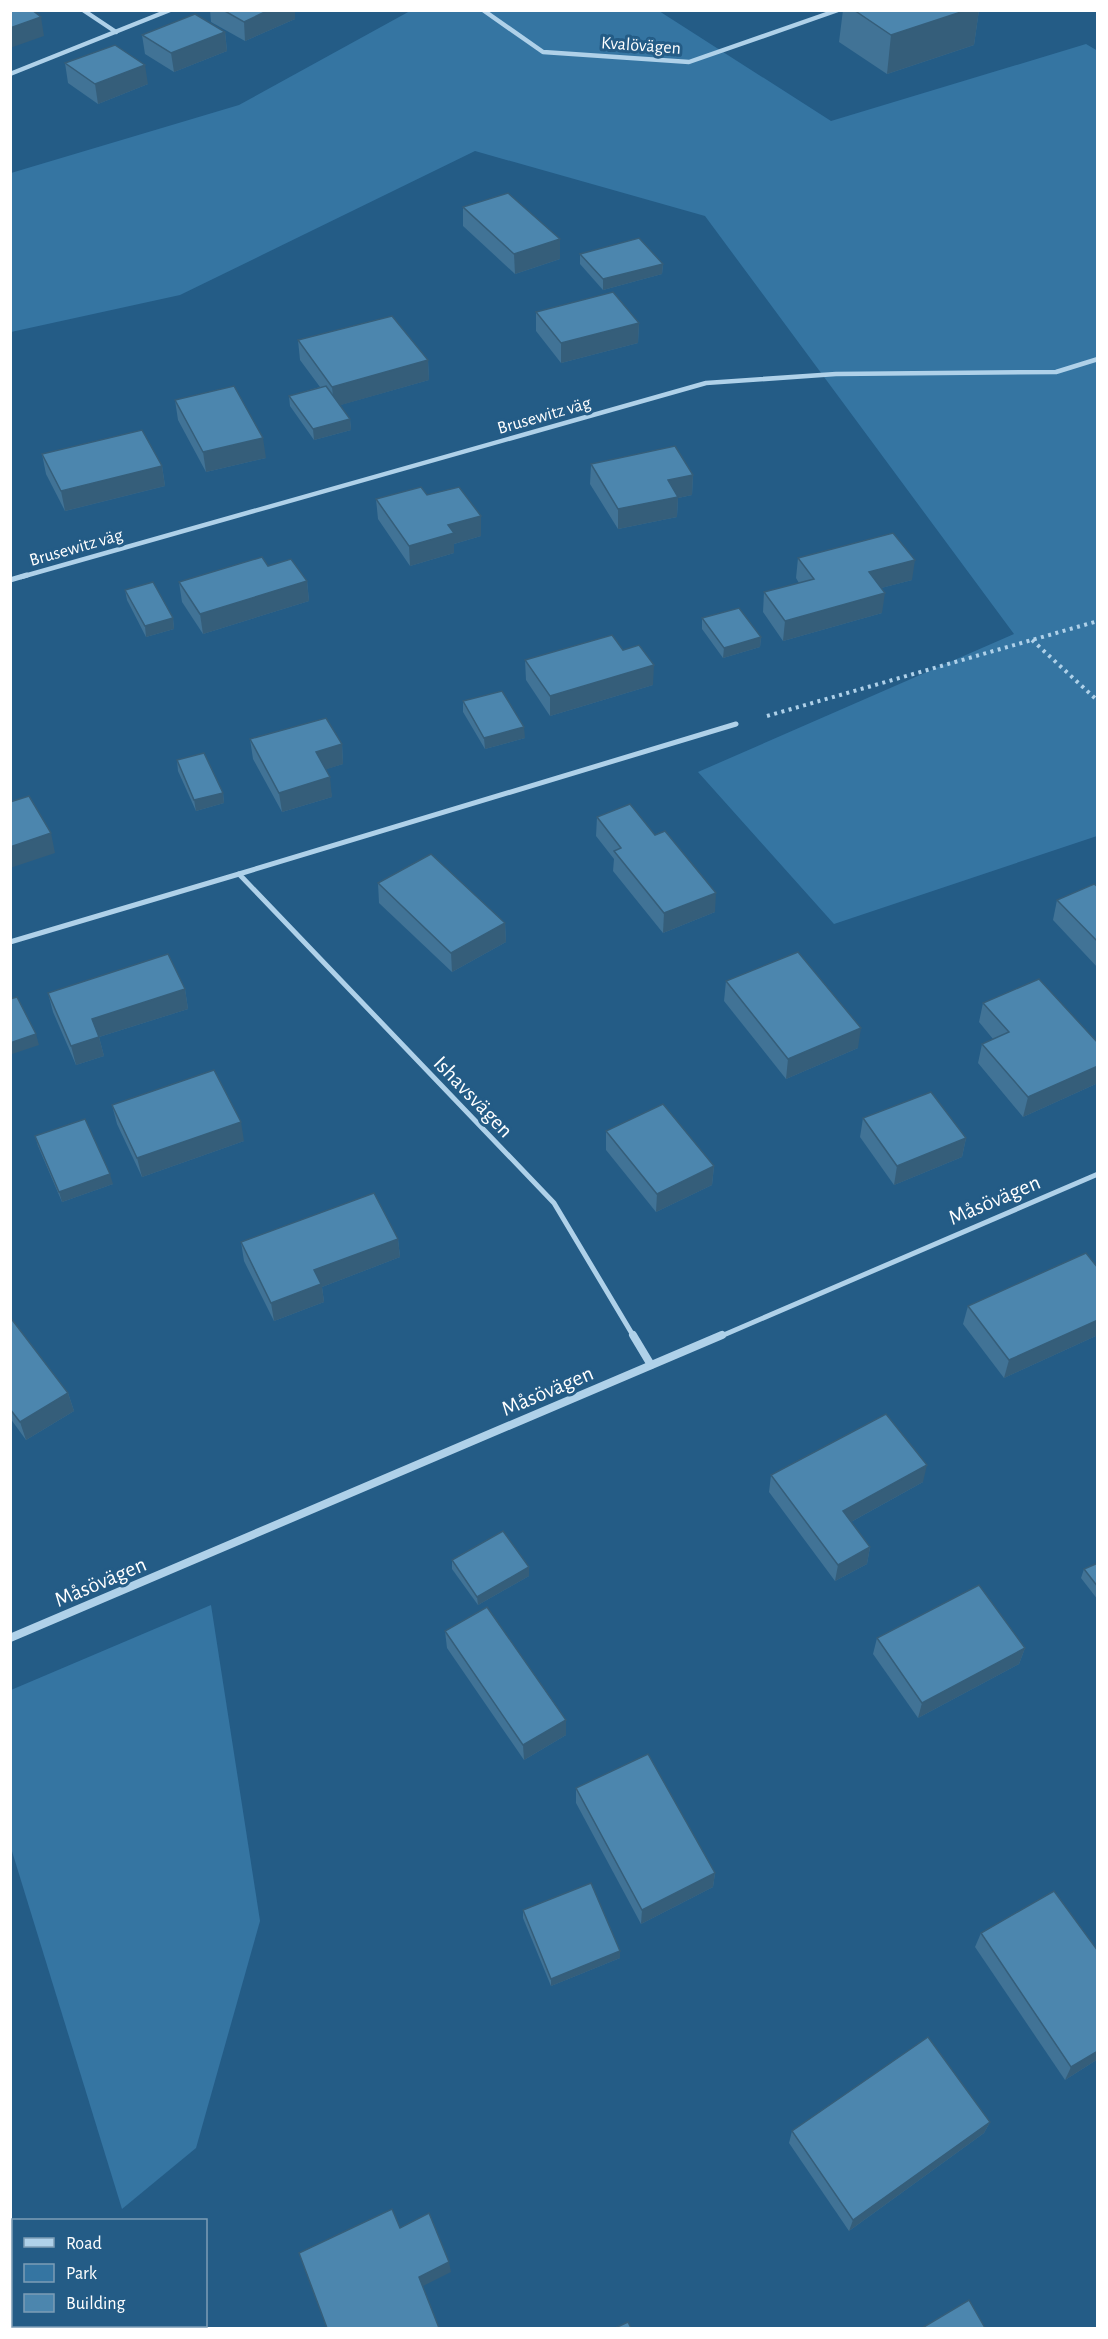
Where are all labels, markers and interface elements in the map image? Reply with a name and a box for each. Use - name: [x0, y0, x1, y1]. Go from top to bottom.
- street label: Kvalövägen: [600, 34, 681, 58]
- street label: Brusewitz väg: [495, 394, 593, 438]
- street label: Brusewitz väg: [27, 526, 125, 570]
- street label: Ishavsvägen: [429, 1052, 517, 1142]
- street label: Måsövägen: [945, 1171, 1043, 1229]
- street label: Måsövägen: [498, 1362, 596, 1420]
- street label: Måsövägen: [51, 1553, 149, 1611]
- legend: [12, 2219, 207, 2327]
- text: Road: [66, 2235, 102, 2253]
- text: Park: [66, 2265, 98, 2283]
- text: Building: [66, 2295, 126, 2313]

